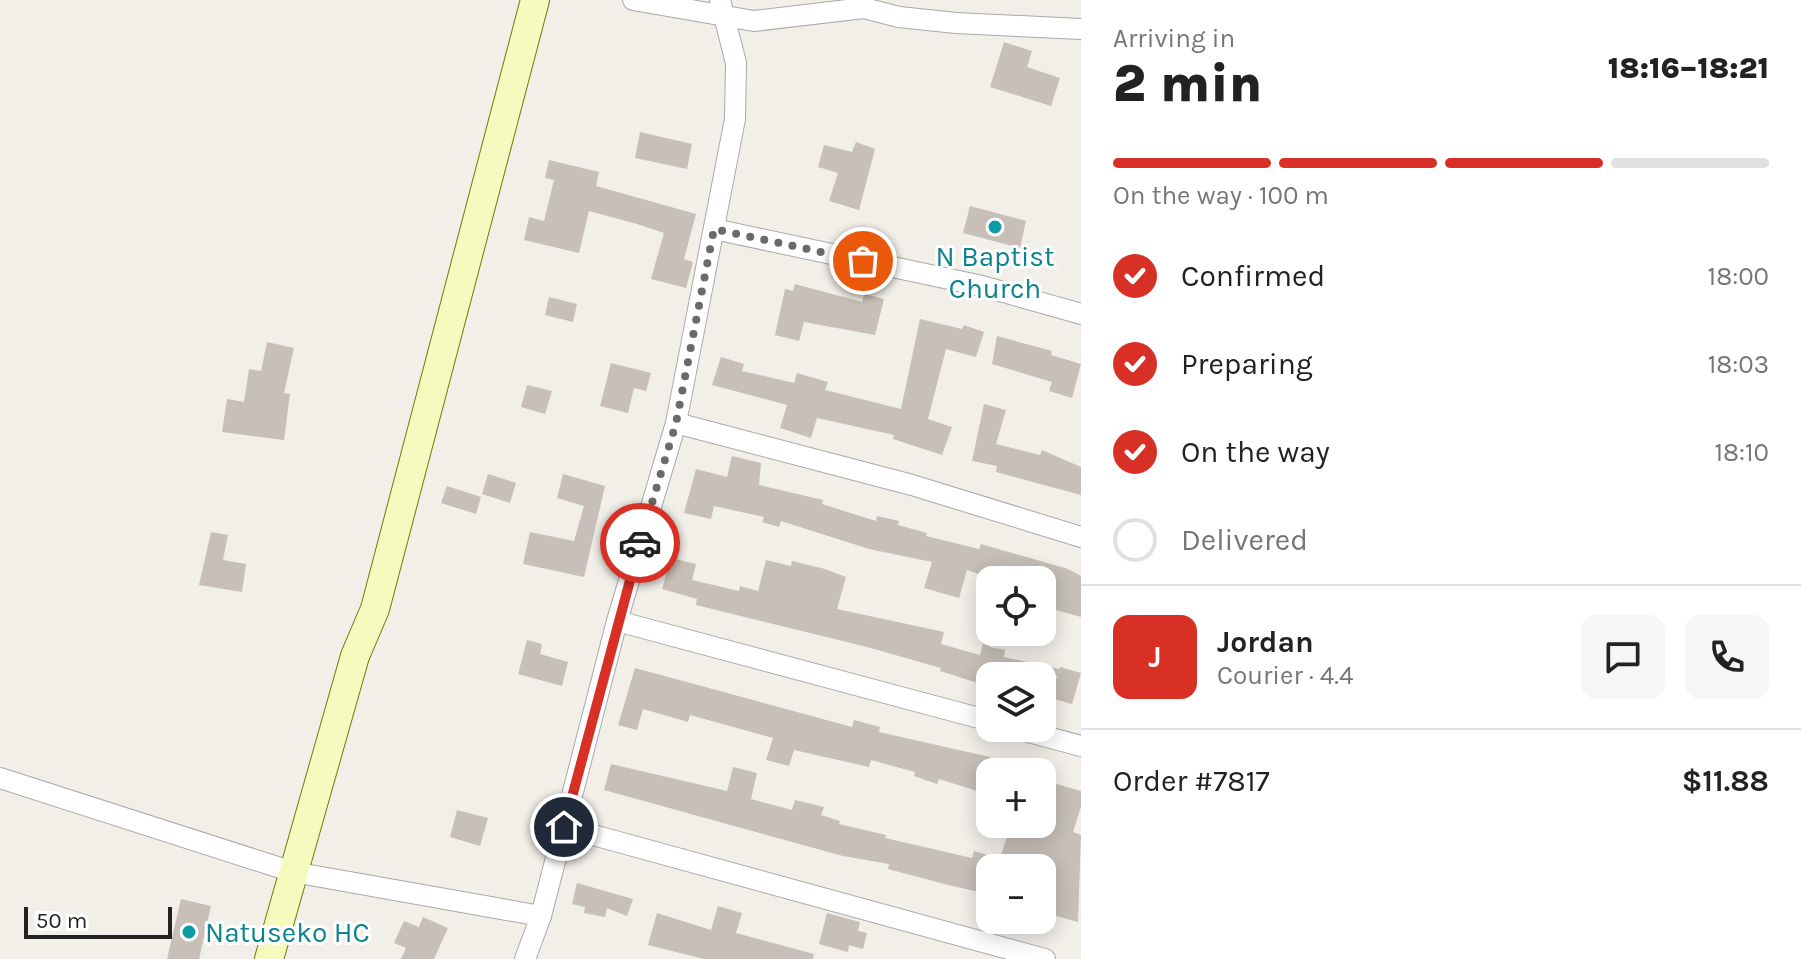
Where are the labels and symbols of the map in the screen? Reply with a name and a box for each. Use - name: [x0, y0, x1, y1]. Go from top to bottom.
- marker: N Baptist Church: [986, 218, 1004, 236]
- pin: [829, 227, 897, 295]
- place label: N Baptist Church: [935, 240, 1055, 305]
- courier: [600, 503, 680, 583]
- pin: [530, 793, 598, 861]
- scale bar: [24, 903, 172, 939]
- place label: Natuseko HC: [205, 916, 370, 949]
- marker: Natuseko HC: [180, 923, 198, 941]

